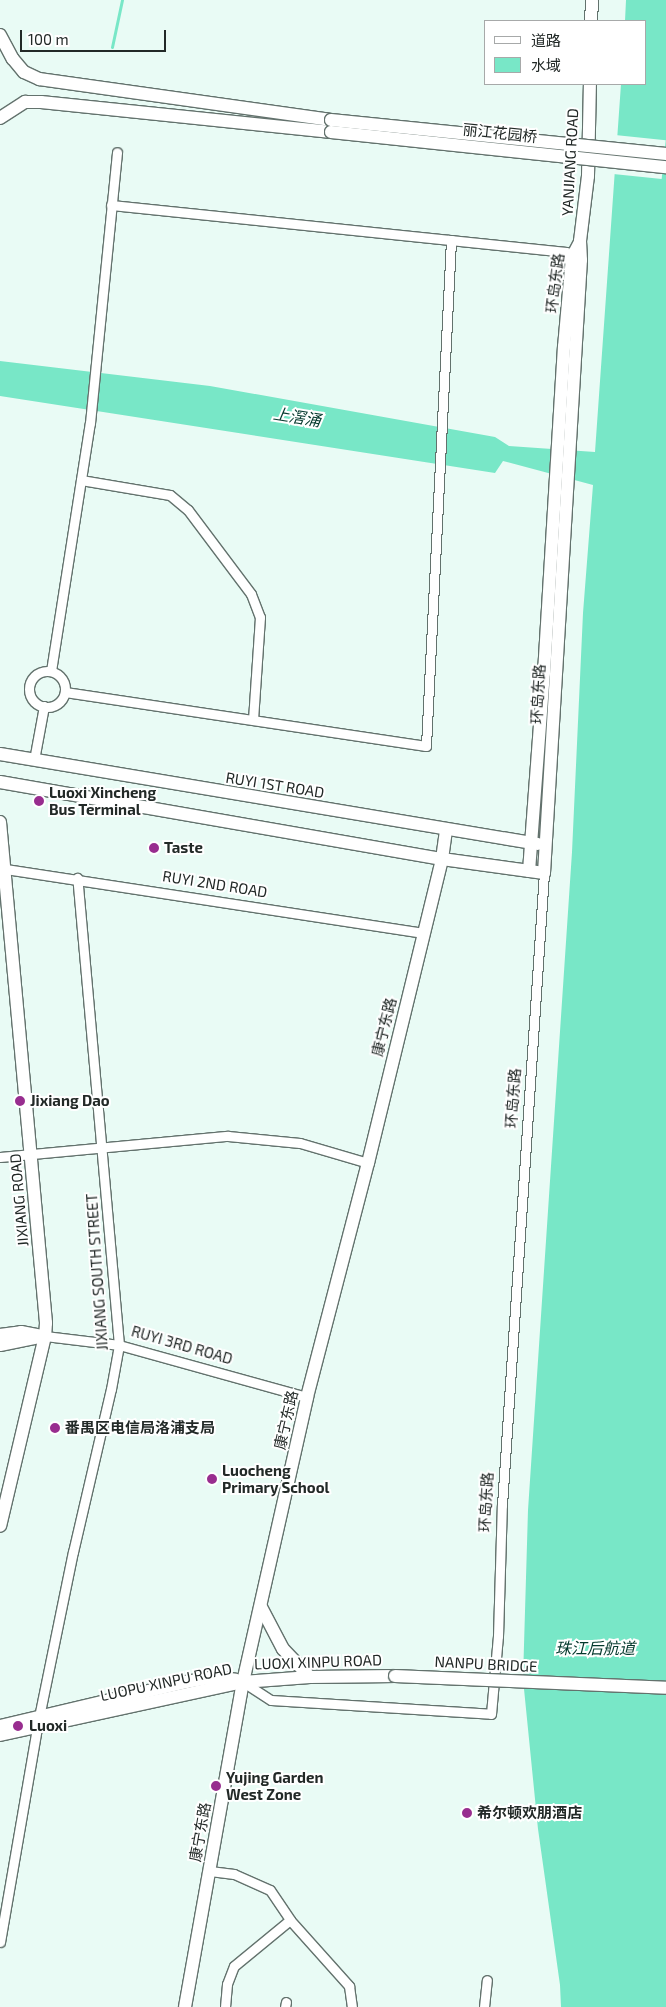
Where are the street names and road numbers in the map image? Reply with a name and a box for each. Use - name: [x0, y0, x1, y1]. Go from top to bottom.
- street label: YANJIANG ROAD: [558, 108, 582, 216]
- street label: 丽江花园桥: [462, 120, 538, 146]
- street label: 环岛东路: [542, 252, 568, 314]
- street label: 环岛东路: [527, 664, 549, 724]
- street label: RUYI 1ST ROAD: [224, 768, 326, 802]
- street label: RUYI 2ND ROAD: [161, 867, 269, 901]
- street label: 康宁东路: [368, 996, 400, 1058]
- street label: 环岛东路: [502, 1067, 524, 1129]
- street label: JIXIANG ROAD: [6, 1153, 32, 1247]
- street label: JIXIANG SOUTH STREET: [83, 1193, 111, 1351]
- street label: RUYI 3RD ROAD: [129, 1322, 235, 1368]
- street label: 康宁东路: [270, 1389, 302, 1451]
- street label: 环岛东路: [475, 1472, 497, 1532]
- street label: LUOXI XINPU ROAD: [254, 1651, 382, 1673]
- street label: NANPU BRIDGE: [434, 1652, 538, 1676]
- street label: LUOPU XINPU ROAD: [99, 1659, 233, 1705]
- street label: 康宁东路: [186, 1801, 214, 1863]

